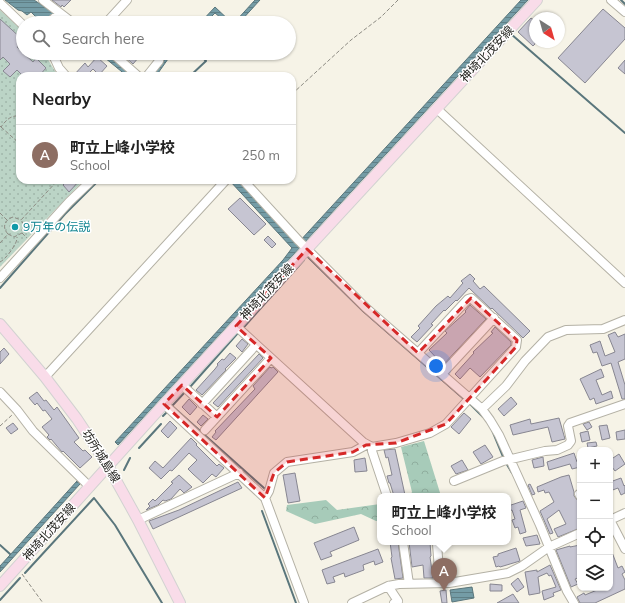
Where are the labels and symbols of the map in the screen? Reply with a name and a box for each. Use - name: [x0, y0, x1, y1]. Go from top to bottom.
- north arrow: [529, 12, 565, 48]
- street label: 神埼北茂安線: [457, 22, 517, 85]
- place label: 9万年の伝説: [23, 219, 90, 234]
- marker: 9万年の伝説: [10, 222, 20, 232]
- street label: 神埼北茂安線: [237, 260, 297, 323]
- your location: [426, 356, 446, 376]
- street label: 坊所城島線: [79, 426, 124, 485]
- street label: 神埼北茂安線: [19, 500, 78, 563]
- pin: A: [431, 558, 457, 591]

